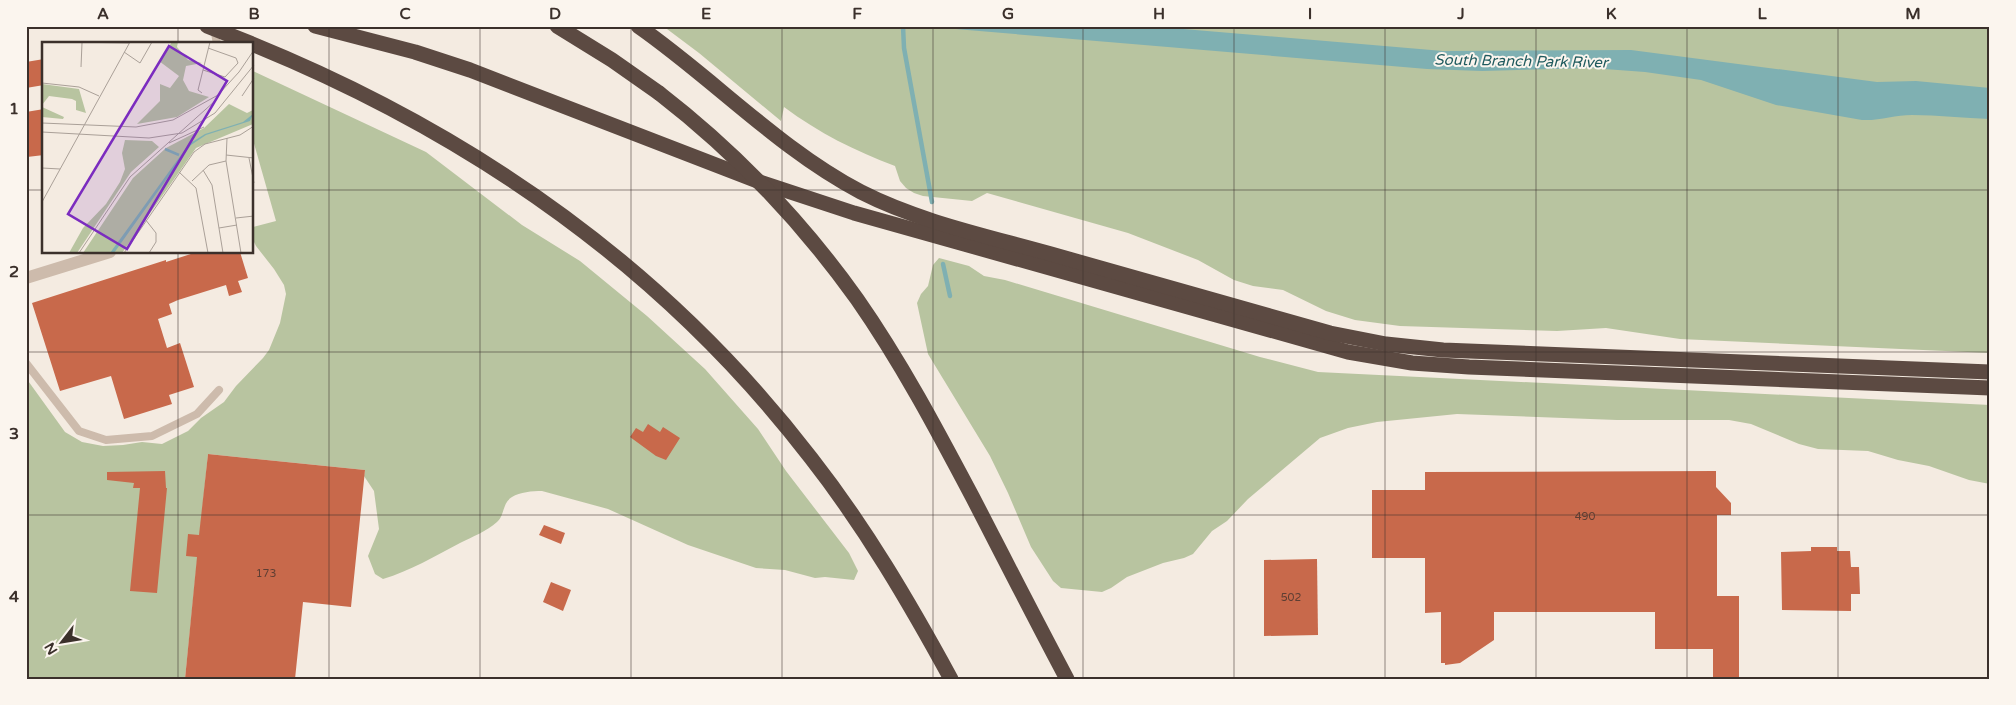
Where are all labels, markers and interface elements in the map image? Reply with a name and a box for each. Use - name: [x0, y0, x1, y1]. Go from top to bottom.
- text: A: [97, 4, 109, 24]
- text: B: [248, 4, 260, 24]
- text: C: [399, 4, 411, 24]
- text: D: [549, 4, 561, 24]
- text: E: [701, 4, 711, 24]
- text: F: [852, 4, 862, 24]
- text: G: [1002, 4, 1014, 24]
- text: H: [1153, 4, 1165, 24]
- text: I: [1308, 4, 1312, 24]
- text: J: [1456, 4, 1465, 24]
- text: K: [1606, 4, 1617, 24]
- text: L: [1757, 4, 1767, 24]
- text: M: [1905, 4, 1921, 24]
- inset map: [42, 42, 254, 254]
- water label: South Branch Park River: [1434, 50, 1610, 72]
- text: 1: [9, 99, 19, 119]
- text: 2: [9, 262, 19, 282]
- text: 3: [9, 424, 19, 444]
- house number: 490: [1575, 510, 1595, 523]
- house number: 173: [256, 567, 276, 580]
- text: 4: [9, 587, 19, 607]
- house number: 502: [1281, 591, 1301, 604]
- north arrow: [38, 618, 88, 668]
- text: N: [41, 639, 61, 658]

